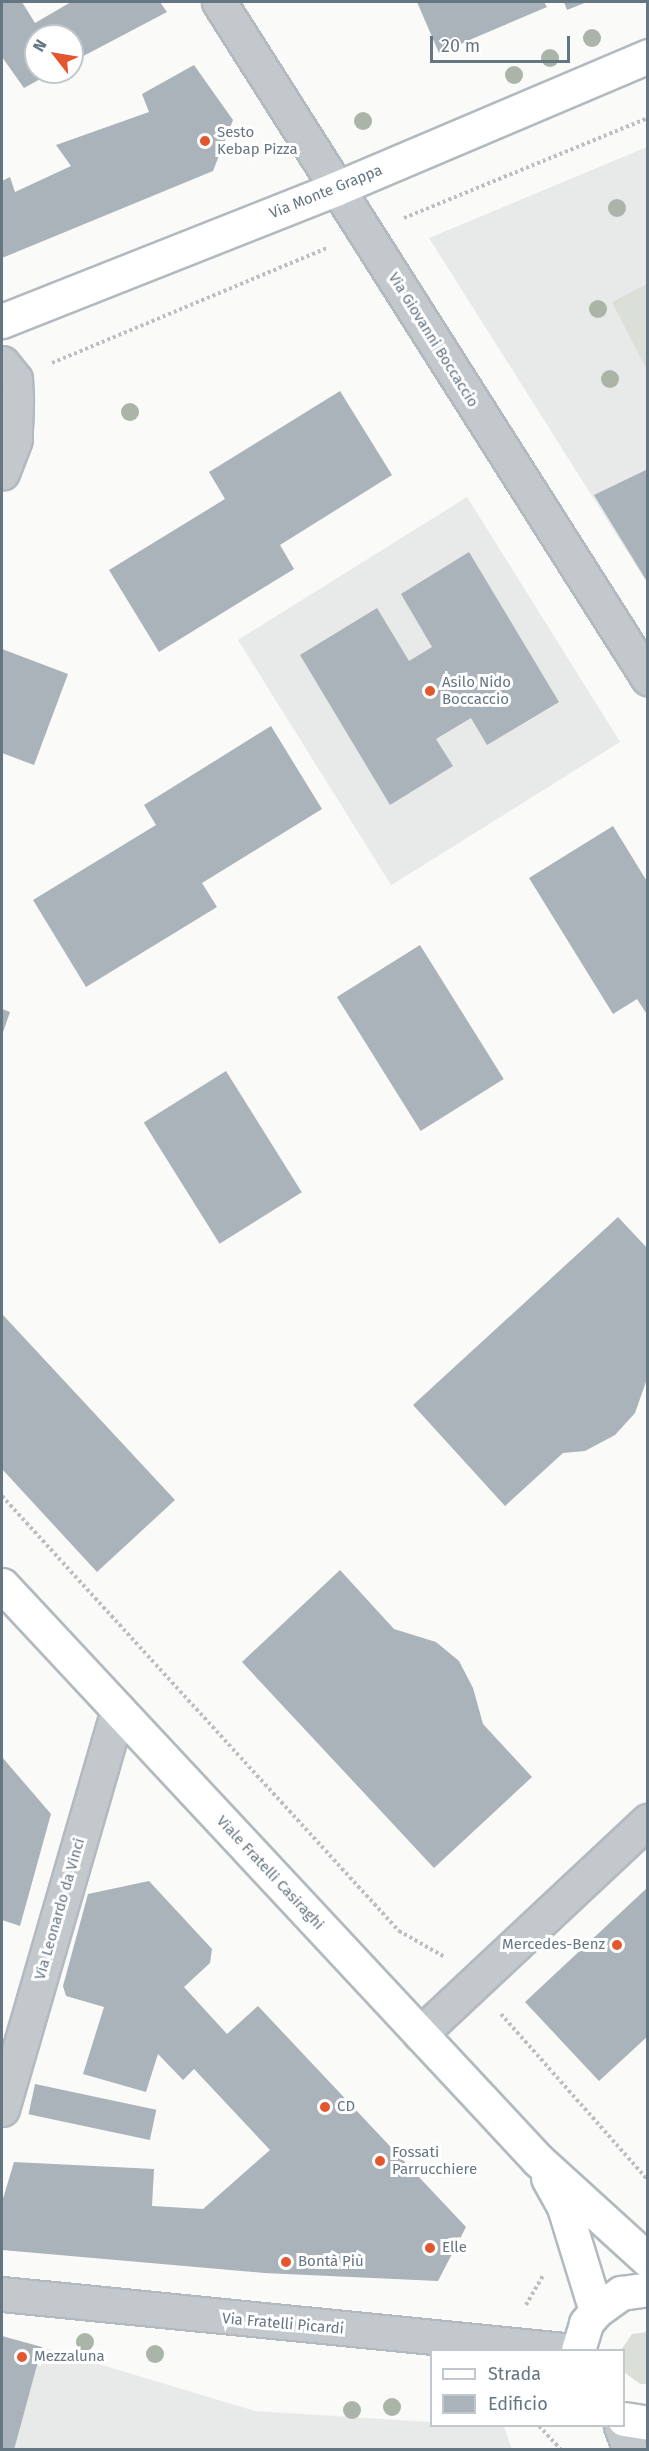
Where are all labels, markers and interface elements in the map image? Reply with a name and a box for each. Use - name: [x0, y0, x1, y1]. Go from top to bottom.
- north arrow: [24, 24, 84, 84]
- scale bar: [433, 24, 572, 62]
- text: 20 m: [441, 35, 480, 57]
- text: N: [29, 36, 51, 55]
- place label: Sesto Kebap Pizza: [217, 123, 298, 158]
- marker: Sesto Kebap Pizza: [198, 134, 212, 148]
- street label: Via Monte Grappa: [267, 161, 385, 223]
- street label: Via Giovanni Boccaccio: [384, 269, 482, 411]
- place label: Asilo Nido Boccaccio: [442, 673, 511, 708]
- marker: Asilo Nido Boccaccio: [423, 684, 437, 698]
- street label: Viale Fratelli Casiraghi: [213, 1812, 327, 1934]
- street label: Via Leonardo da Vinci: [31, 1836, 89, 1982]
- place label: Mercedes-Benz: [502, 1936, 605, 1954]
- marker: Mercedes-Benz: [610, 1938, 624, 1952]
- place label: CD: [337, 2098, 355, 2116]
- marker: CD: [318, 2100, 332, 2114]
- place label: Fossati Parrucchiere: [392, 2143, 477, 2178]
- marker: Fossati Parrucchiere: [373, 2154, 387, 2168]
- place label: Elle: [442, 2239, 467, 2257]
- marker: Elle: [423, 2241, 437, 2255]
- place label: Bontà Più: [298, 2253, 364, 2271]
- marker: Bontà Più: [279, 2255, 293, 2269]
- street label: Via Fratelli Picardi: [221, 2310, 345, 2338]
- place label: Mezzaluna: [34, 2348, 105, 2366]
- legend: [430, 2349, 625, 2427]
- marker: Mezzaluna: [15, 2350, 29, 2364]
- text: Strada: [488, 2363, 541, 2385]
- text: Edificio: [488, 2393, 548, 2415]

